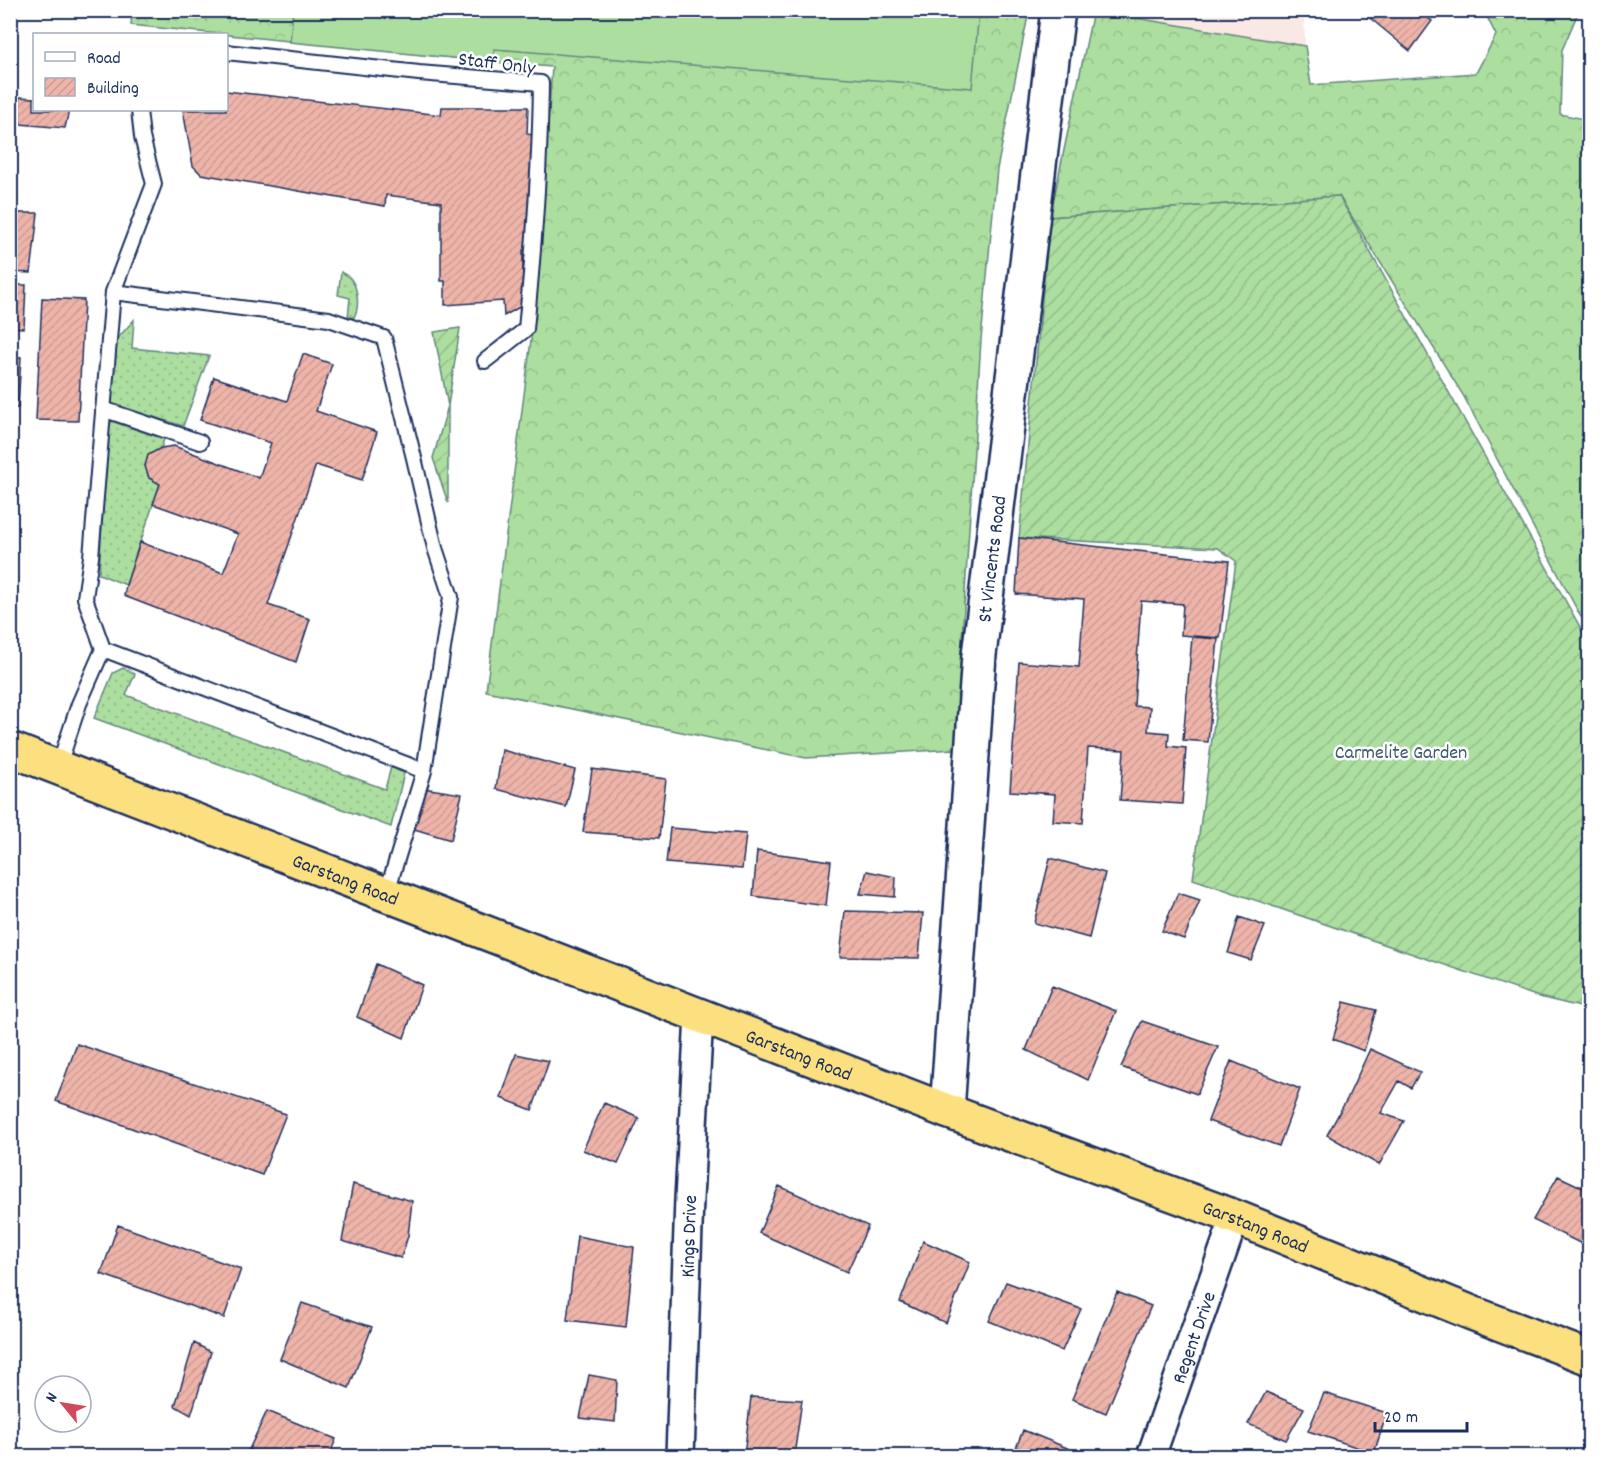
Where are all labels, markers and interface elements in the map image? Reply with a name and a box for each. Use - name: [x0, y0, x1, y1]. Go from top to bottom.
- legend: [33, 33, 228, 111]
- street label: Staff Only: [457, 46, 538, 84]
- text: Road: [87, 47, 121, 72]
- text: Building: [87, 77, 139, 102]
- street label: St Vincents Road: [972, 494, 1015, 624]
- park label: Carmelite Garden: [1335, 740, 1467, 768]
- street label: Garstang Road: [287, 848, 402, 915]
- street label: Garstang Road: [741, 1023, 855, 1090]
- street label: Kings Drive: [675, 1194, 706, 1278]
- street label: Garstang Road: [1198, 1195, 1312, 1262]
- street label: Regent Drive: [1166, 1288, 1225, 1388]
- north arrow: [33, 1374, 93, 1434]
- text: N: [40, 1388, 64, 1407]
- scale bar: [1375, 1395, 1466, 1433]
- text: 20 m: [1384, 1406, 1418, 1431]

